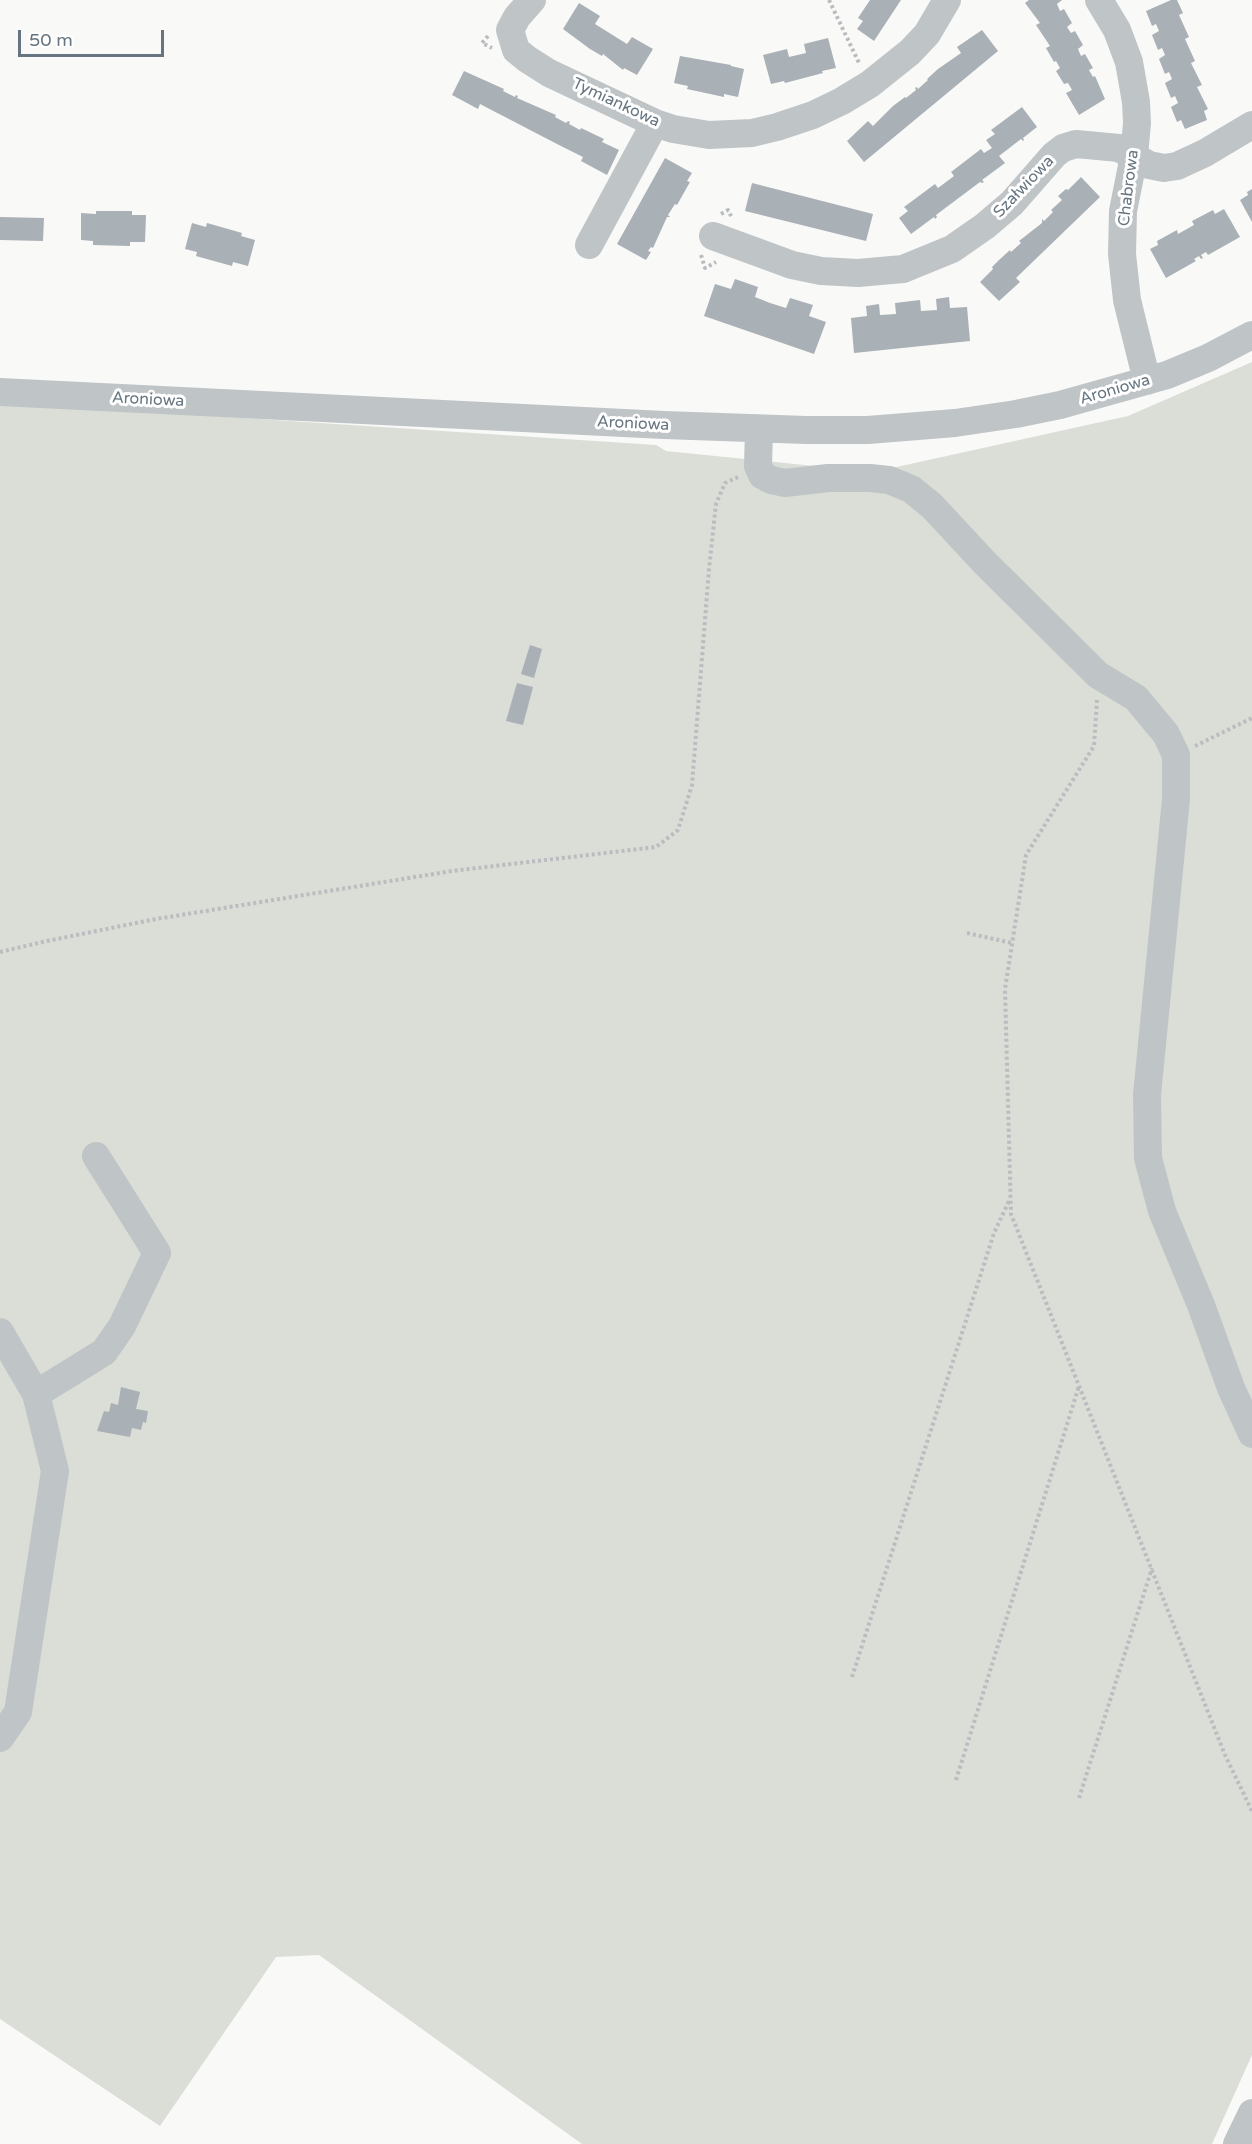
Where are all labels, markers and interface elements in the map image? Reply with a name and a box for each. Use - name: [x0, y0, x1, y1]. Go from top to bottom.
- scale bar: [21, 18, 166, 56]
- text: 50 m: [29, 29, 73, 51]
- street label: Tymiankowa: [569, 74, 663, 132]
- street label: Chabrowa: [1115, 149, 1143, 227]
- street label: Szałwiowa: [990, 152, 1058, 222]
- street label: Aroniowa: [1078, 371, 1152, 409]
- street label: Aroniowa: [111, 389, 185, 411]
- street label: Aroniowa: [596, 413, 670, 435]

